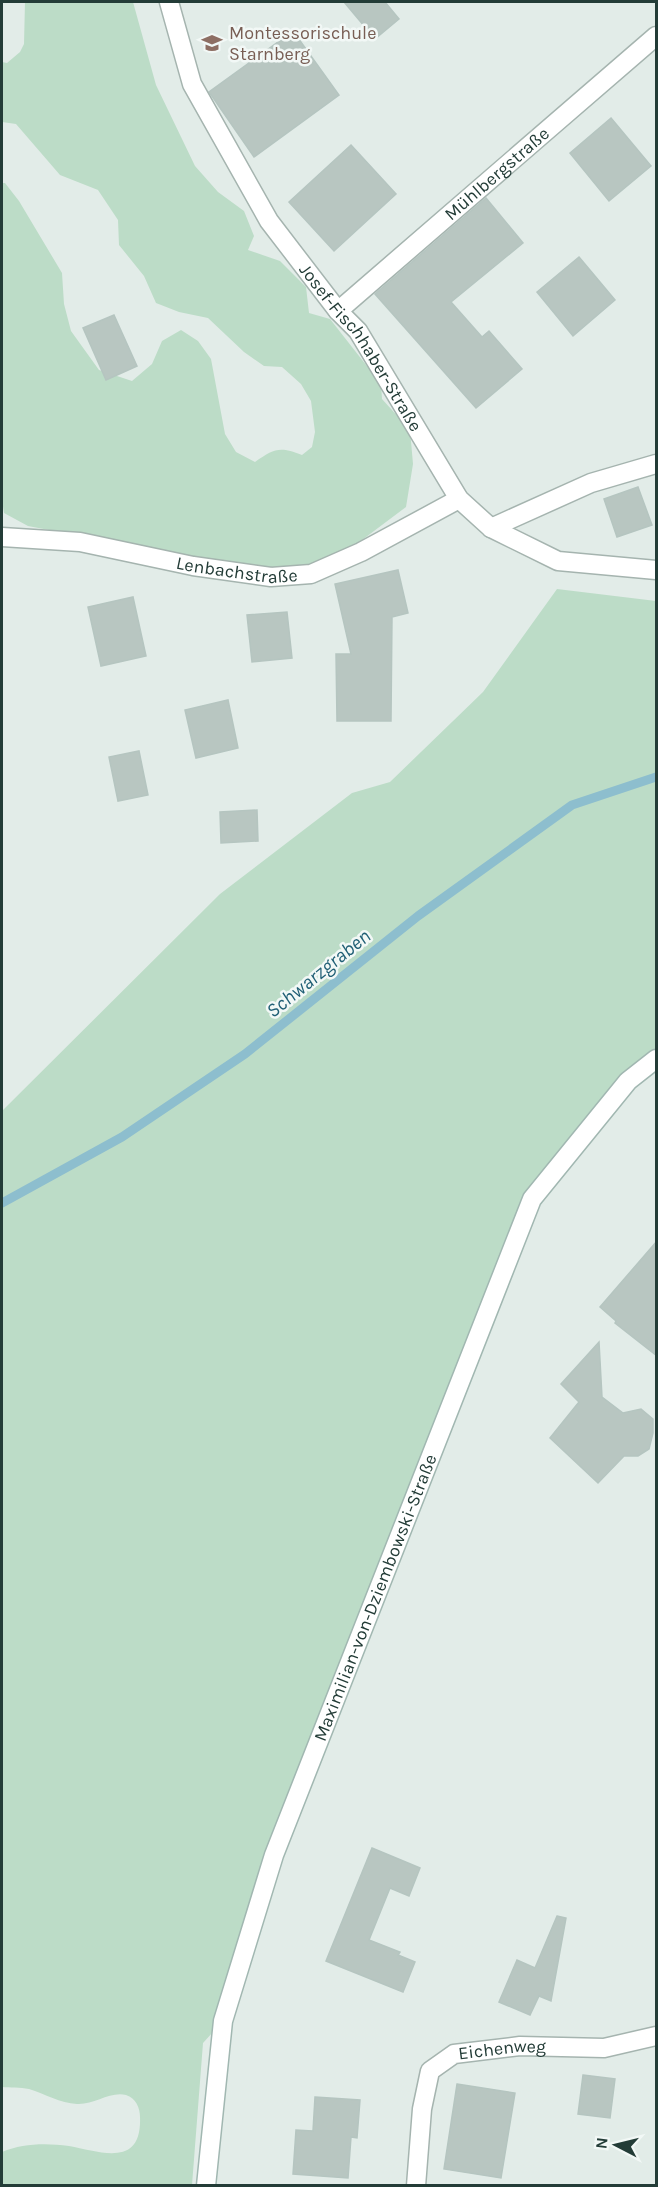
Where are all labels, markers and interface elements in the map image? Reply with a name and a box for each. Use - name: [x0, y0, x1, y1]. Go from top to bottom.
- place label: Montessorischule Starnberg: [229, 22, 376, 65]
- school or university icon: Montessorischule Starnberg: [200, 31, 224, 55]
- street label: Mühlbergstraße: [440, 122, 554, 225]
- street label: Josef-Fischhaber-Straße: [295, 259, 427, 435]
- street label: Lenbachstraße: [174, 552, 298, 588]
- water label: Schwarzgraben: [262, 924, 375, 1022]
- street label: Maximilian-von-Dziembowski-Straße: [309, 1451, 442, 1744]
- street label: Eichenweg: [457, 2035, 546, 2064]
- north arrow: [586, 2115, 646, 2175]
- text: N: [591, 2136, 612, 2150]

